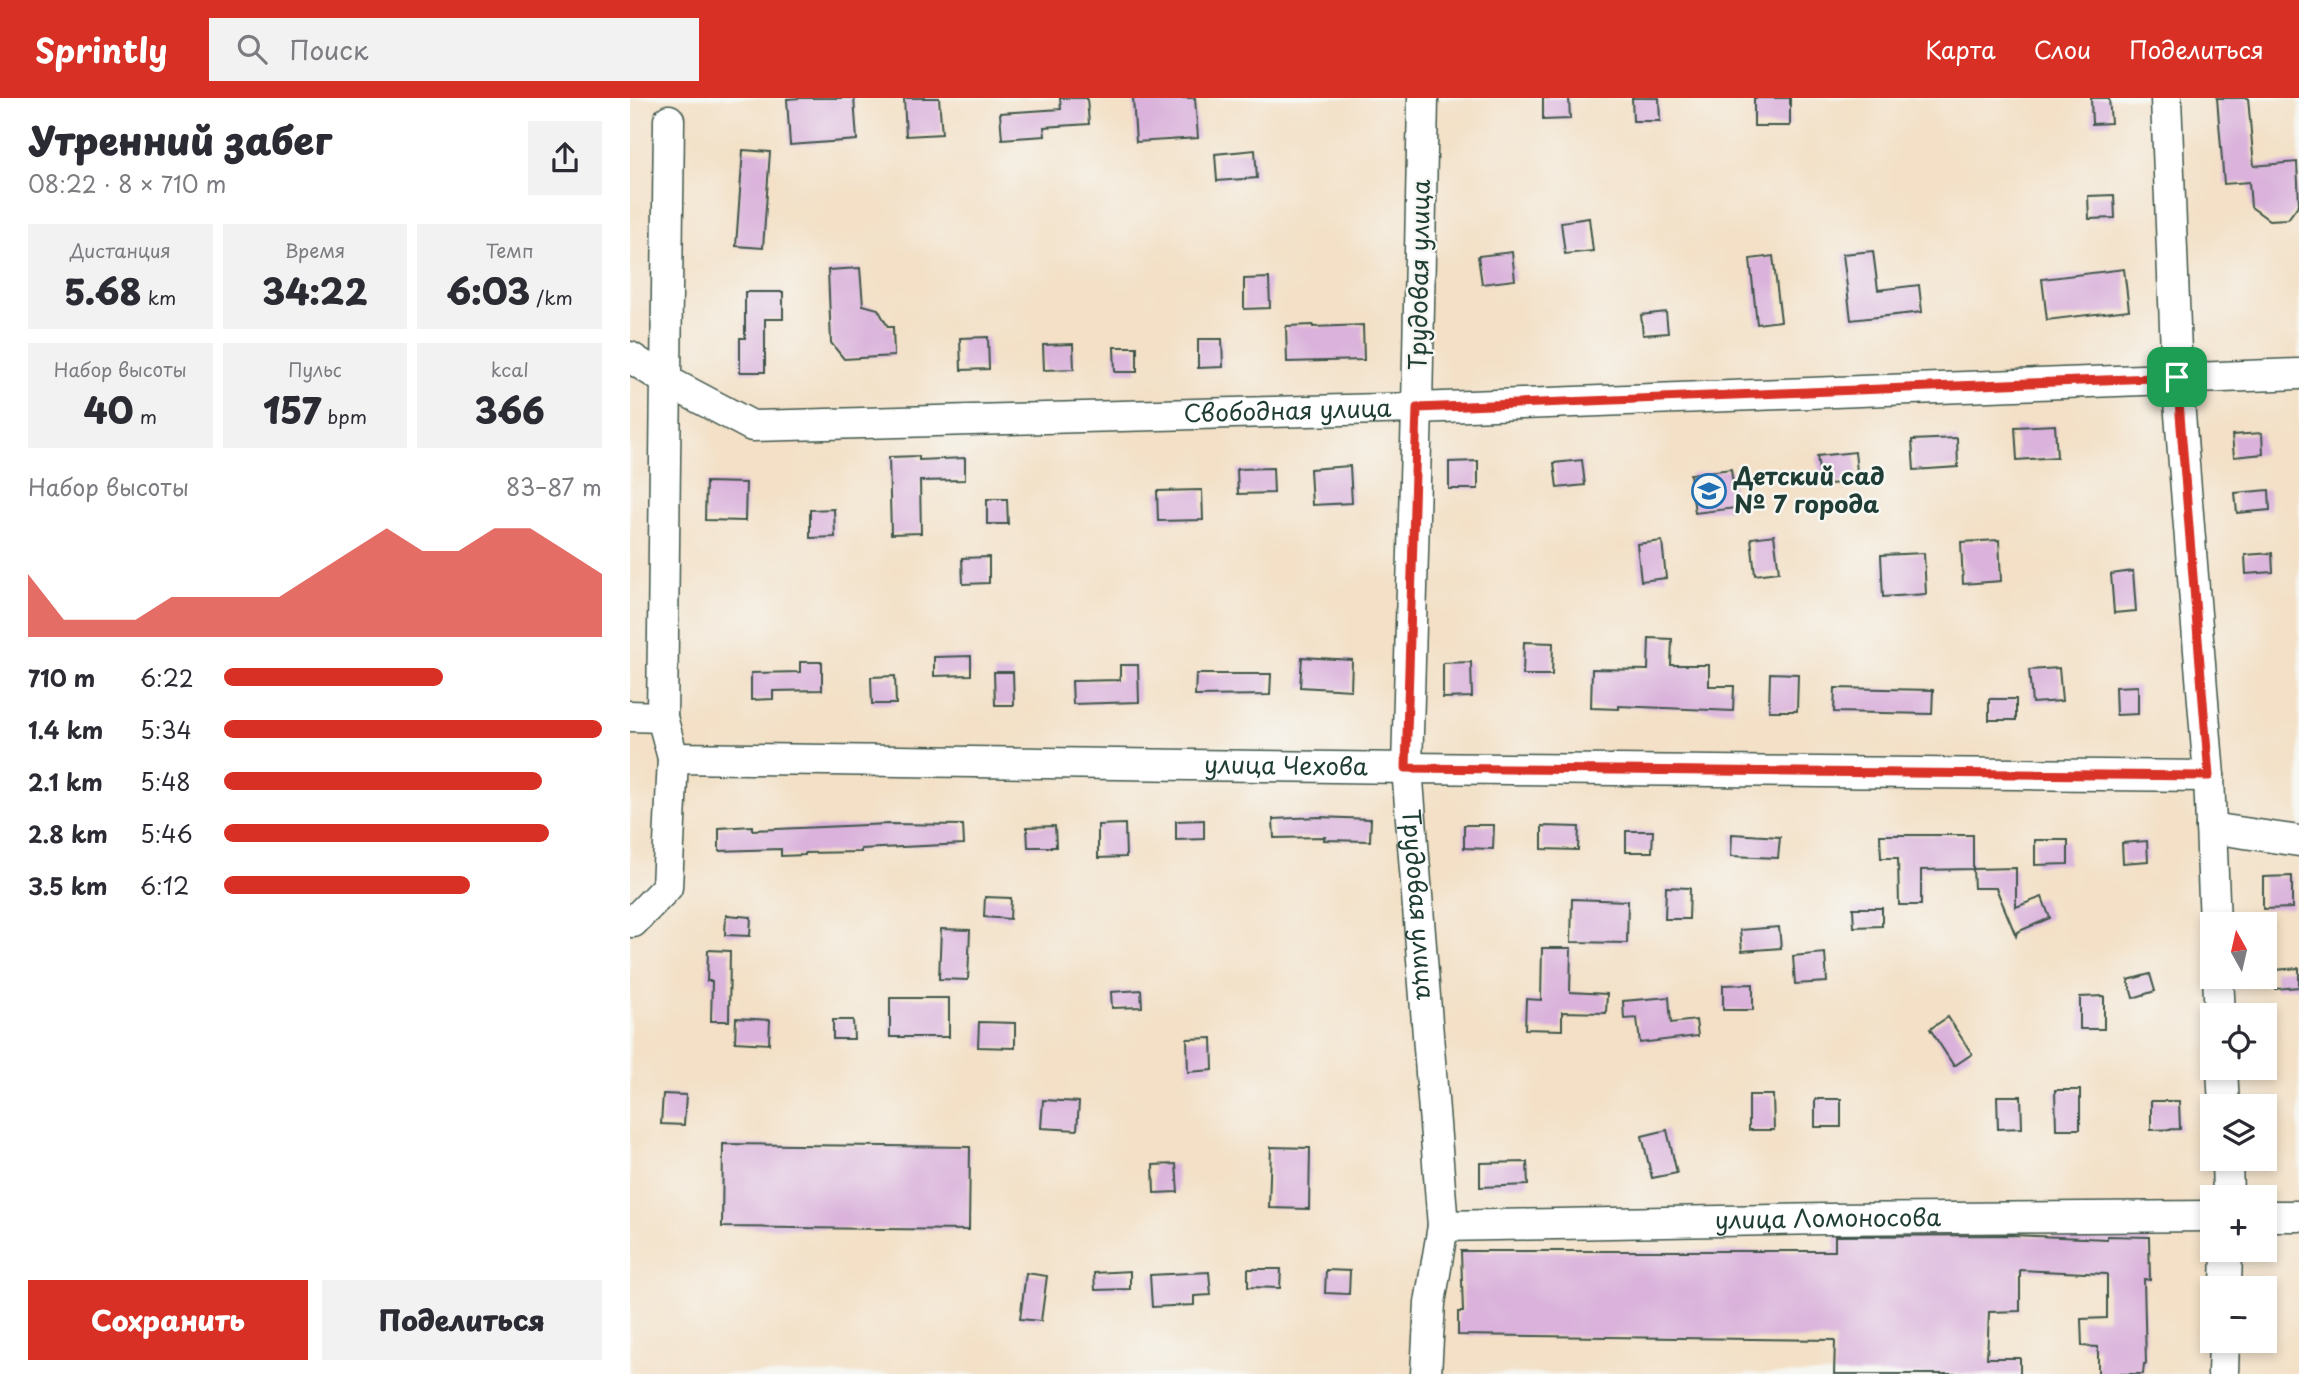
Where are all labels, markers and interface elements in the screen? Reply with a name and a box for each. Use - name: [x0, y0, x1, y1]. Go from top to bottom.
- search box: [209, 18, 699, 81]
- text: Sprintly: [35, 24, 167, 74]
- icon: search: [233, 30, 271, 68]
- text: Поиск: [289, 30, 368, 69]
- text: Карта: [1925, 31, 1996, 67]
- text: Слои: [2034, 31, 2091, 67]
- text: Поделиться: [2129, 31, 2264, 67]
- text: Утренний забег: [28, 111, 332, 168]
- button: share: [528, 121, 602, 195]
- text: 08:22 · 8 × 710 m: [28, 166, 227, 201]
- street label: Трудовая улица: [1398, 179, 1438, 371]
- text: Дистанция: [70, 236, 171, 264]
- text: Время: [285, 236, 345, 264]
- text: Темп: [486, 236, 534, 264]
- text: 5.68: [64, 264, 142, 317]
- text: 34:22: [262, 264, 368, 317]
- text: 6:03: [447, 264, 530, 317]
- text: km: [142, 283, 176, 311]
- text: /km: [530, 283, 573, 311]
- pin: [2147, 347, 2207, 407]
- text: Набор высоты: [54, 355, 187, 383]
- text: Пульс: [288, 355, 342, 383]
- text: kcal: [491, 355, 529, 383]
- icon: arrive: [2158, 358, 2196, 396]
- text: 40: [84, 383, 134, 436]
- text: 157: [263, 383, 321, 436]
- text: 366: [475, 383, 545, 436]
- street label: Свободная улица: [1183, 389, 1392, 430]
- text: m: [134, 402, 157, 430]
- text: bpm: [321, 402, 367, 430]
- place label: Детский сад № 7 города: [1733, 457, 1885, 521]
- text: Набор высоты: [28, 469, 189, 504]
- text: 83–87 m: [506, 469, 602, 504]
- school or university icon: Детский сад № 7 города: [1690, 472, 1728, 510]
- text: 710 m: [28, 660, 95, 695]
- text: 6:22: [140, 660, 194, 695]
- text: 1.4 km: [28, 712, 103, 747]
- text: 5:34: [140, 712, 192, 747]
- street label: улица Чехова: [1204, 745, 1368, 783]
- text: 2.1 km: [28, 764, 103, 799]
- text: 5:48: [140, 764, 191, 799]
- street label: Трудовая улица: [1394, 808, 1445, 1001]
- text: 2.8 km: [28, 816, 108, 851]
- text: 5:46: [140, 816, 193, 851]
- text: 3.5 km: [28, 868, 108, 903]
- text: 6:12: [140, 868, 189, 903]
- north arrow: [2200, 912, 2277, 989]
- map controls: [2200, 912, 2277, 1353]
- button: locate: [2200, 1003, 2277, 1080]
- button: layers: [2200, 1094, 2277, 1171]
- button: +: [2200, 1185, 2277, 1262]
- street label: улица Ломоносова: [1714, 1198, 1941, 1237]
- button: −: [2200, 1276, 2277, 1353]
- button: Сохранить: [28, 1280, 308, 1360]
- button: Поделиться: [322, 1280, 602, 1360]

